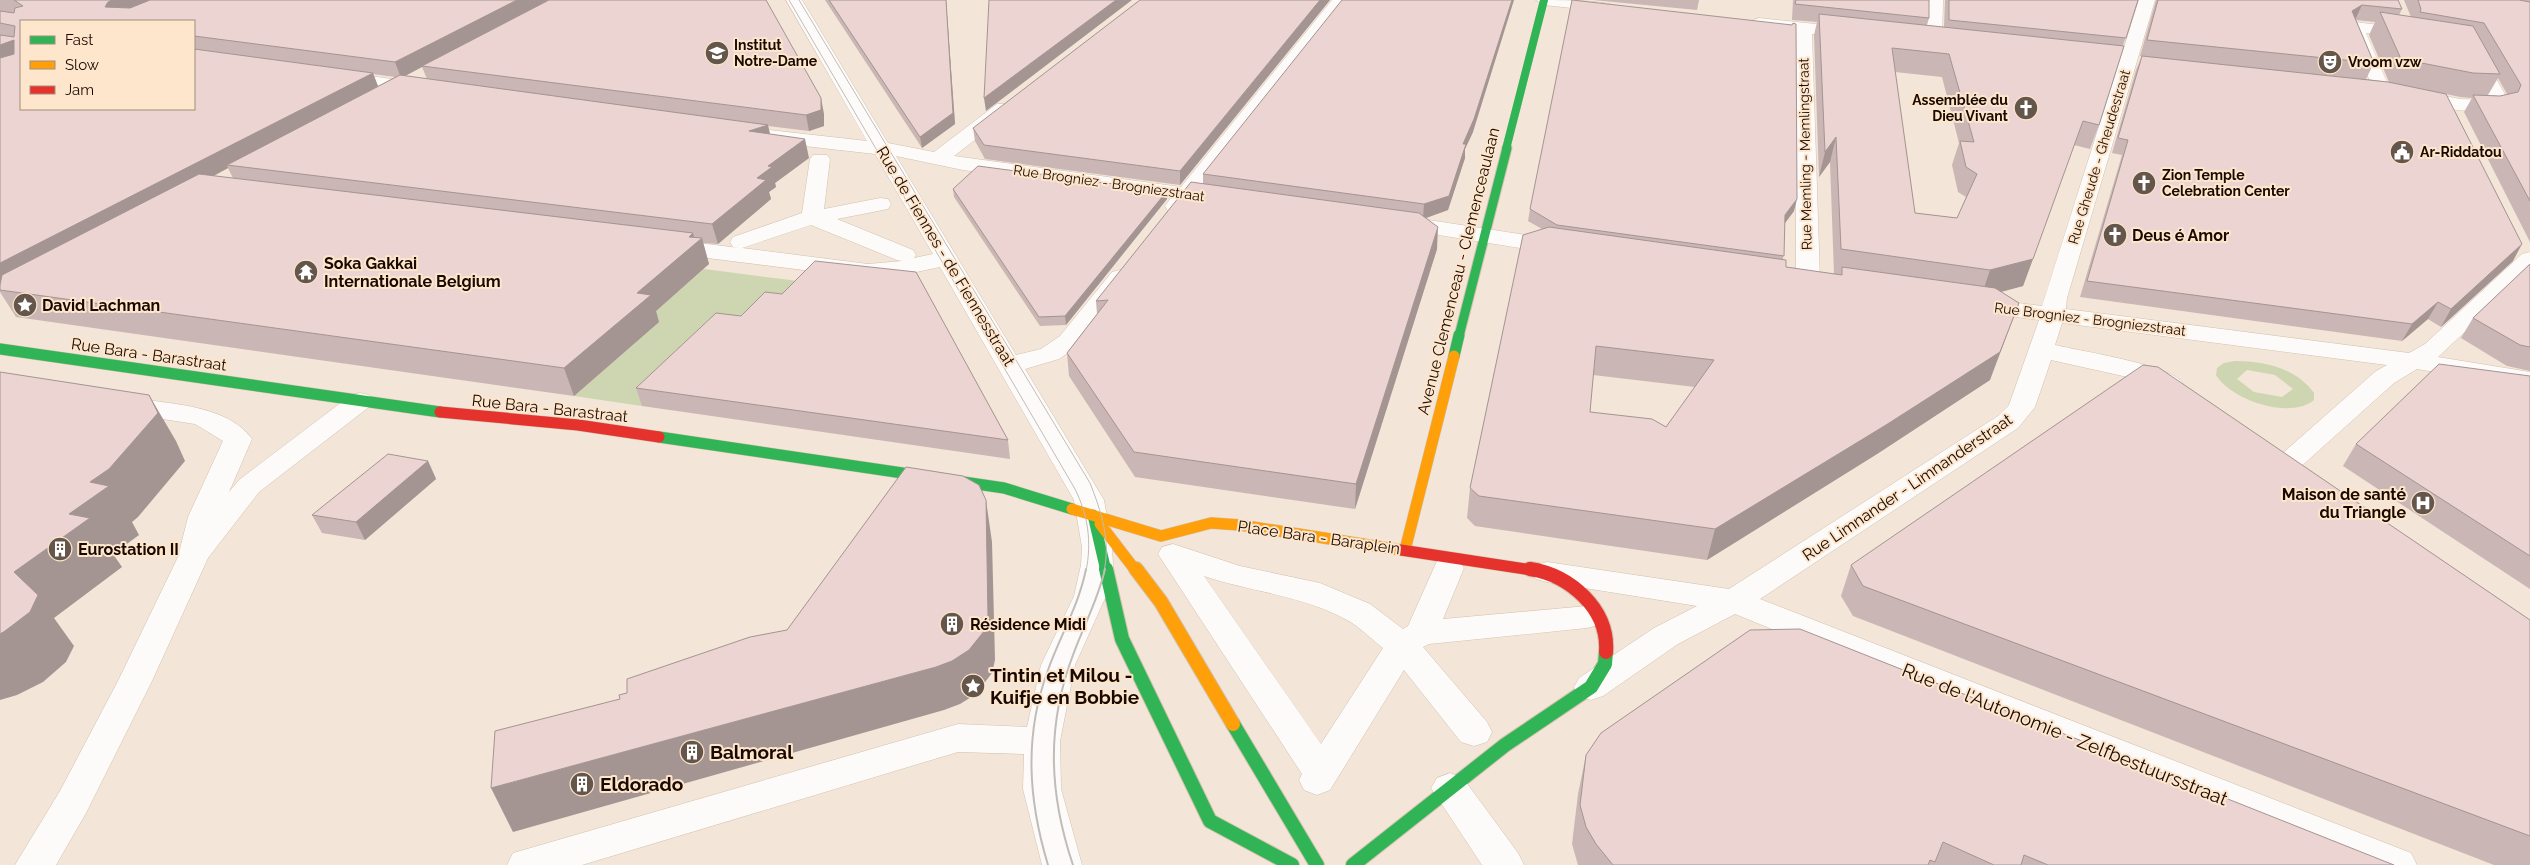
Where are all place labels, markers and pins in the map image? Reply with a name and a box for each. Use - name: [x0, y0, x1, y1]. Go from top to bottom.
- place label: Institut Notre-Dame: [734, 37, 818, 69]
- school or university icon: Institut Notre-Dame: [704, 40, 730, 66]
- theatre icon: Vroom vzw: [2317, 49, 2343, 75]
- place label: Vroom vzw: [2348, 54, 2422, 70]
- place label: Assemblée du Dieu Vivant: [1912, 92, 2009, 124]
- church icon: Assemblée du Dieu Vivant: [2013, 95, 2039, 121]
- public building icon: Ar-Riddatou: [2389, 139, 2415, 165]
- place label: Ar-Riddatou: [2420, 144, 2502, 160]
- place label: Zion Temple Celebration Center: [2162, 167, 2290, 199]
- church icon: Zion Temple Celebration Center: [2131, 170, 2157, 196]
- church icon: Deus é Amor: [2102, 222, 2128, 248]
- place label: Deus é Amor: [2132, 226, 2229, 245]
- place label: Soka Gakkai Internationale Belgium: [324, 254, 501, 291]
- temple icon: Soka Gakkai Internationale Belgium: [293, 259, 319, 285]
- place icon: David Lachman: [12, 292, 38, 318]
- place label: David Lachman: [42, 296, 160, 315]
- place label: Maison de santé du Triangle: [2282, 485, 2406, 522]
- hospital icon: Maison de santé du Triangle: [2410, 490, 2436, 516]
- building icon: Eurostation II: [47, 536, 73, 562]
- place label: Eurostation II: [78, 540, 179, 559]
- building icon: Résidence Midi: [939, 611, 965, 637]
- place label: Résidence Midi: [970, 615, 1086, 634]
- place label: Tintin et Milou - Kuifje en Bobbie: [990, 664, 1139, 708]
- place icon: Tintin et Milou - Kuifje en Bobbie: [960, 673, 986, 699]
- building icon: Balmoral: [679, 739, 705, 765]
- place label: Balmoral: [710, 741, 794, 763]
- building icon: Eldorado: [569, 771, 595, 797]
- place label: Eldorado: [600, 773, 683, 795]

